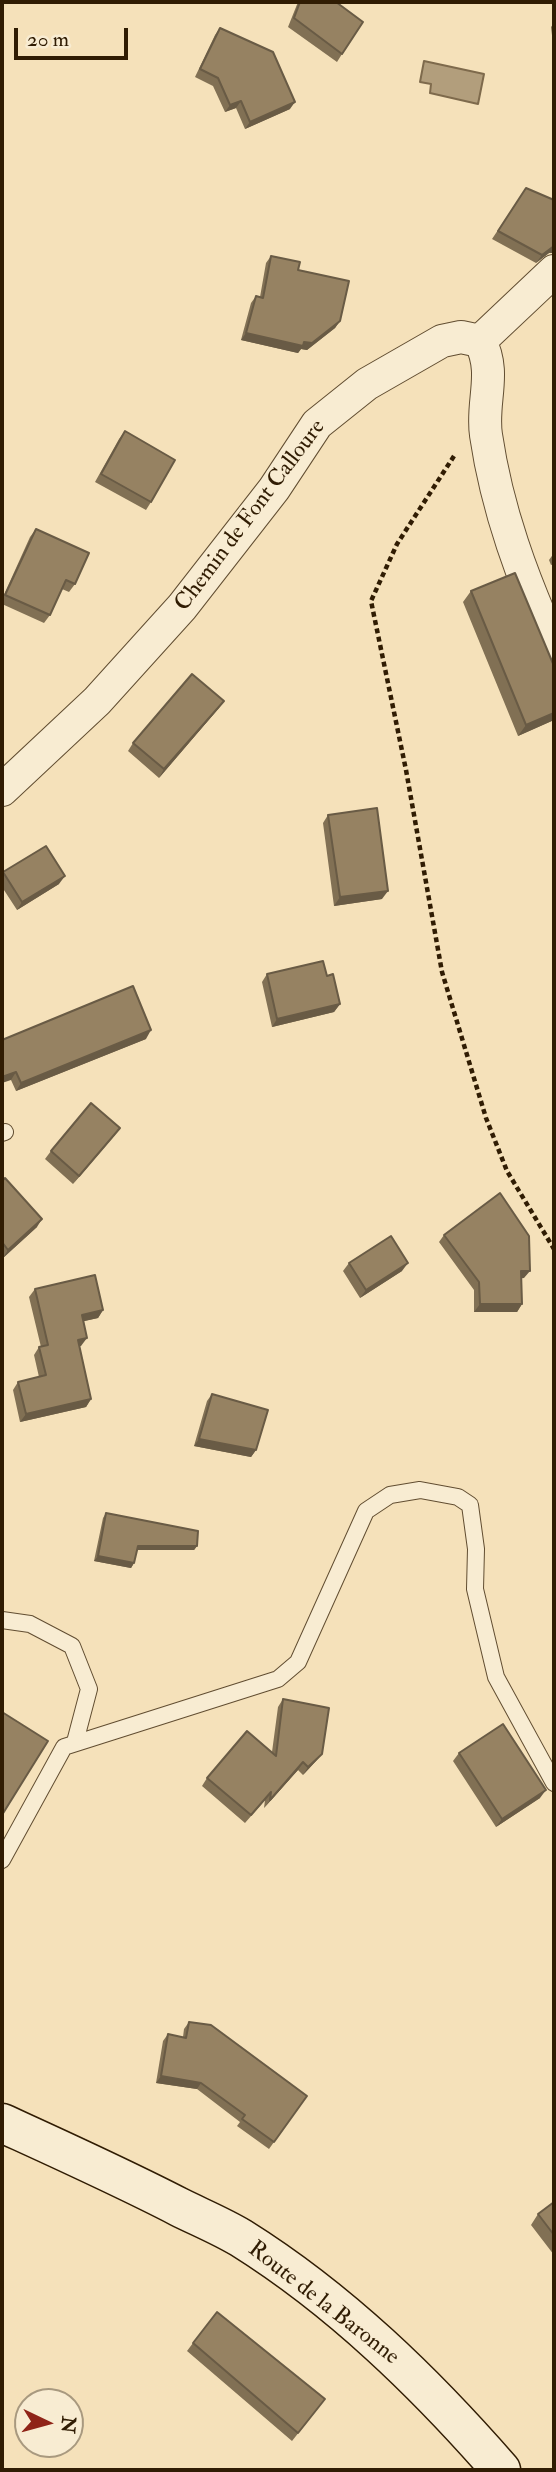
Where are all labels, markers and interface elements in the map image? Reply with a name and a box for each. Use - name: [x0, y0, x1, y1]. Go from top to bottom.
- scale bar: [18, 14, 131, 58]
- text: 20 m: [27, 26, 69, 53]
- street label: Chemin de Font Calloure: [170, 415, 332, 617]
- street label: Route de la Baronne: [242, 2236, 404, 2372]
- north arrow: [14, 2388, 84, 2458]
- text: N: [55, 2415, 81, 2434]

